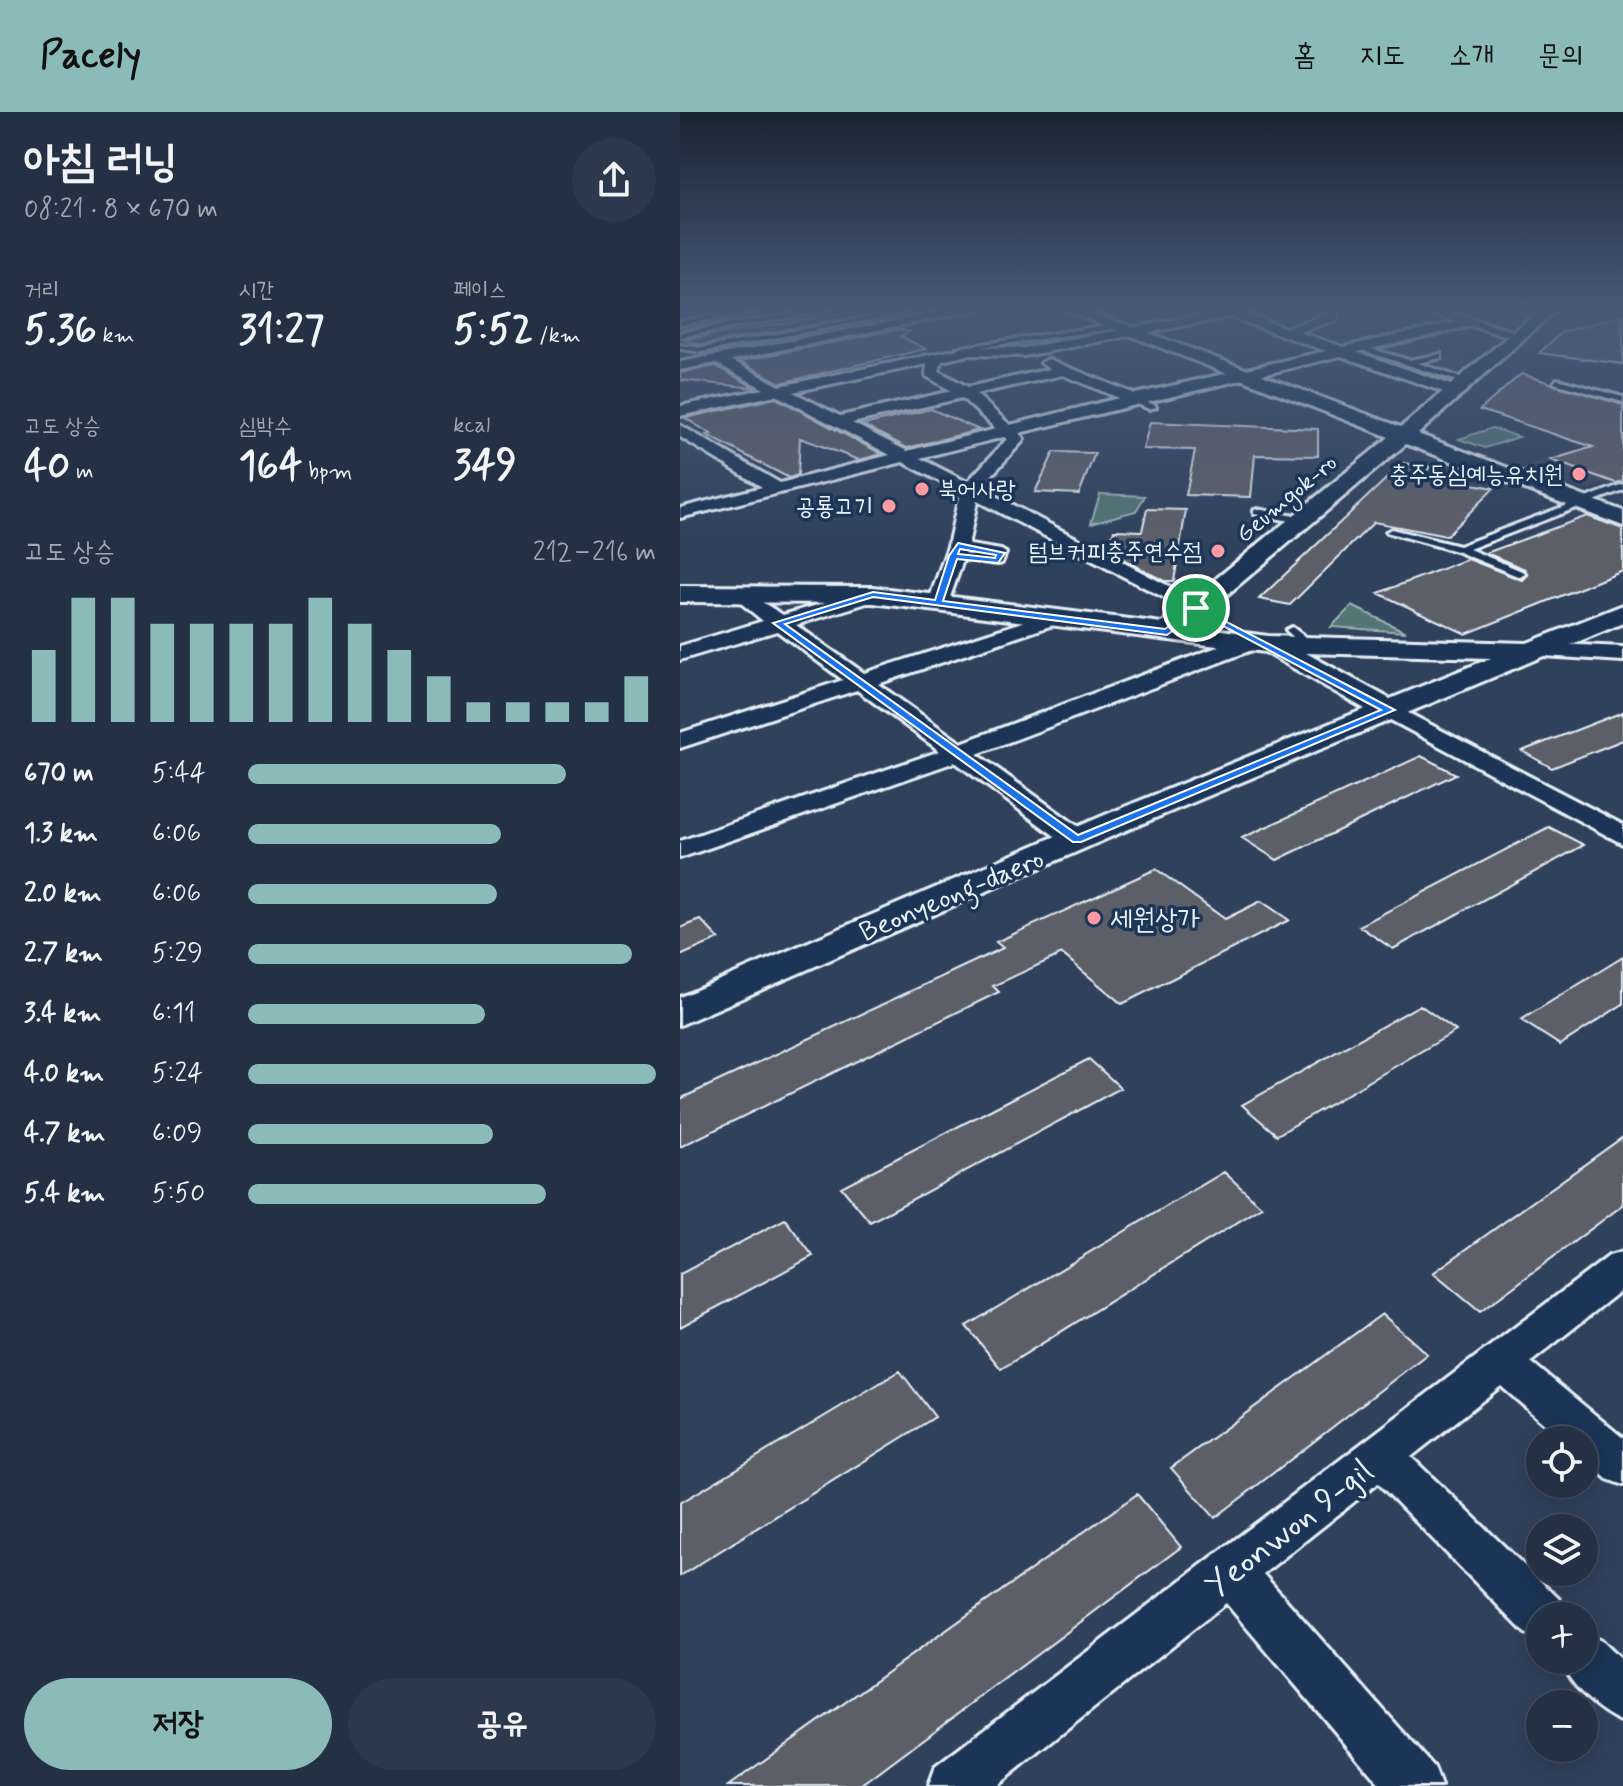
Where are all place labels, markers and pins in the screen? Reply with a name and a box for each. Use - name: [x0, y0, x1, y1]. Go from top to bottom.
- place label: 충주동심예능유치원: [1389, 460, 1563, 491]
- marker: 충주동심예능유치원: [1570, 465, 1588, 483]
- place label: 북어사랑: [938, 475, 1016, 506]
- marker: 북어사랑: [913, 480, 931, 498]
- place label: 공룡고기: [796, 492, 873, 523]
- marker: 공룡고기: [880, 497, 898, 515]
- place label: 텀브커피충주연수점: [1028, 537, 1202, 568]
- marker: 텀브커피충주연수점: [1209, 542, 1227, 560]
- pin: [1162, 574, 1230, 642]
- place label: 세원상가: [1110, 902, 1200, 939]
- marker: 세원상가: [1085, 909, 1103, 927]

